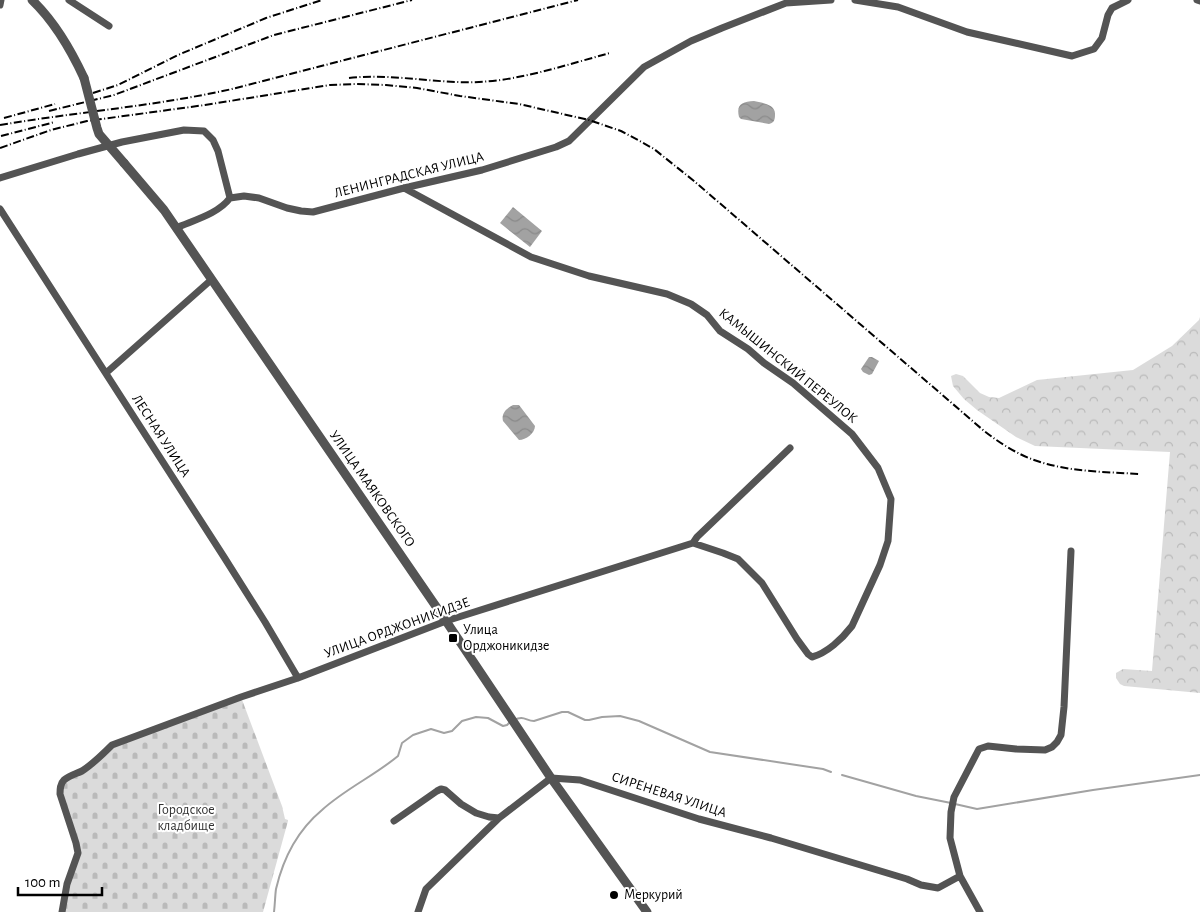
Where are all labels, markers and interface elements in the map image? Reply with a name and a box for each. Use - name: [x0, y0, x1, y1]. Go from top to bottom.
- street label: ЛЕНИНГРАДСКАЯ УЛИЦА: [333, 150, 485, 200]
- street label: КАМЫШИНСКИЙ ПЕРЕУЛОК: [716, 305, 861, 426]
- street label: ЛЕСНАЯ УЛИЦА: [129, 392, 193, 480]
- street label: УЛИЦА МАЯКОВСКОГО: [327, 428, 417, 550]
- street label: УЛИЦА ОРДЖОНИКИДЗЕ: [322, 595, 472, 661]
- place label: Улица Орджоникидзе: [463, 623, 549, 653]
- marker: Улица Орджоникидзе: [447, 632, 459, 644]
- street label: СИРЕНЕВАЯ УЛИЦА: [610, 770, 728, 820]
- park label: Городское кладбище: [157, 803, 215, 833]
- scale bar: [18, 864, 101, 896]
- text: 100 m: [25, 875, 60, 890]
- place label: Меркурий: [624, 888, 683, 902]
- marker: Меркурий: [608, 889, 620, 901]

